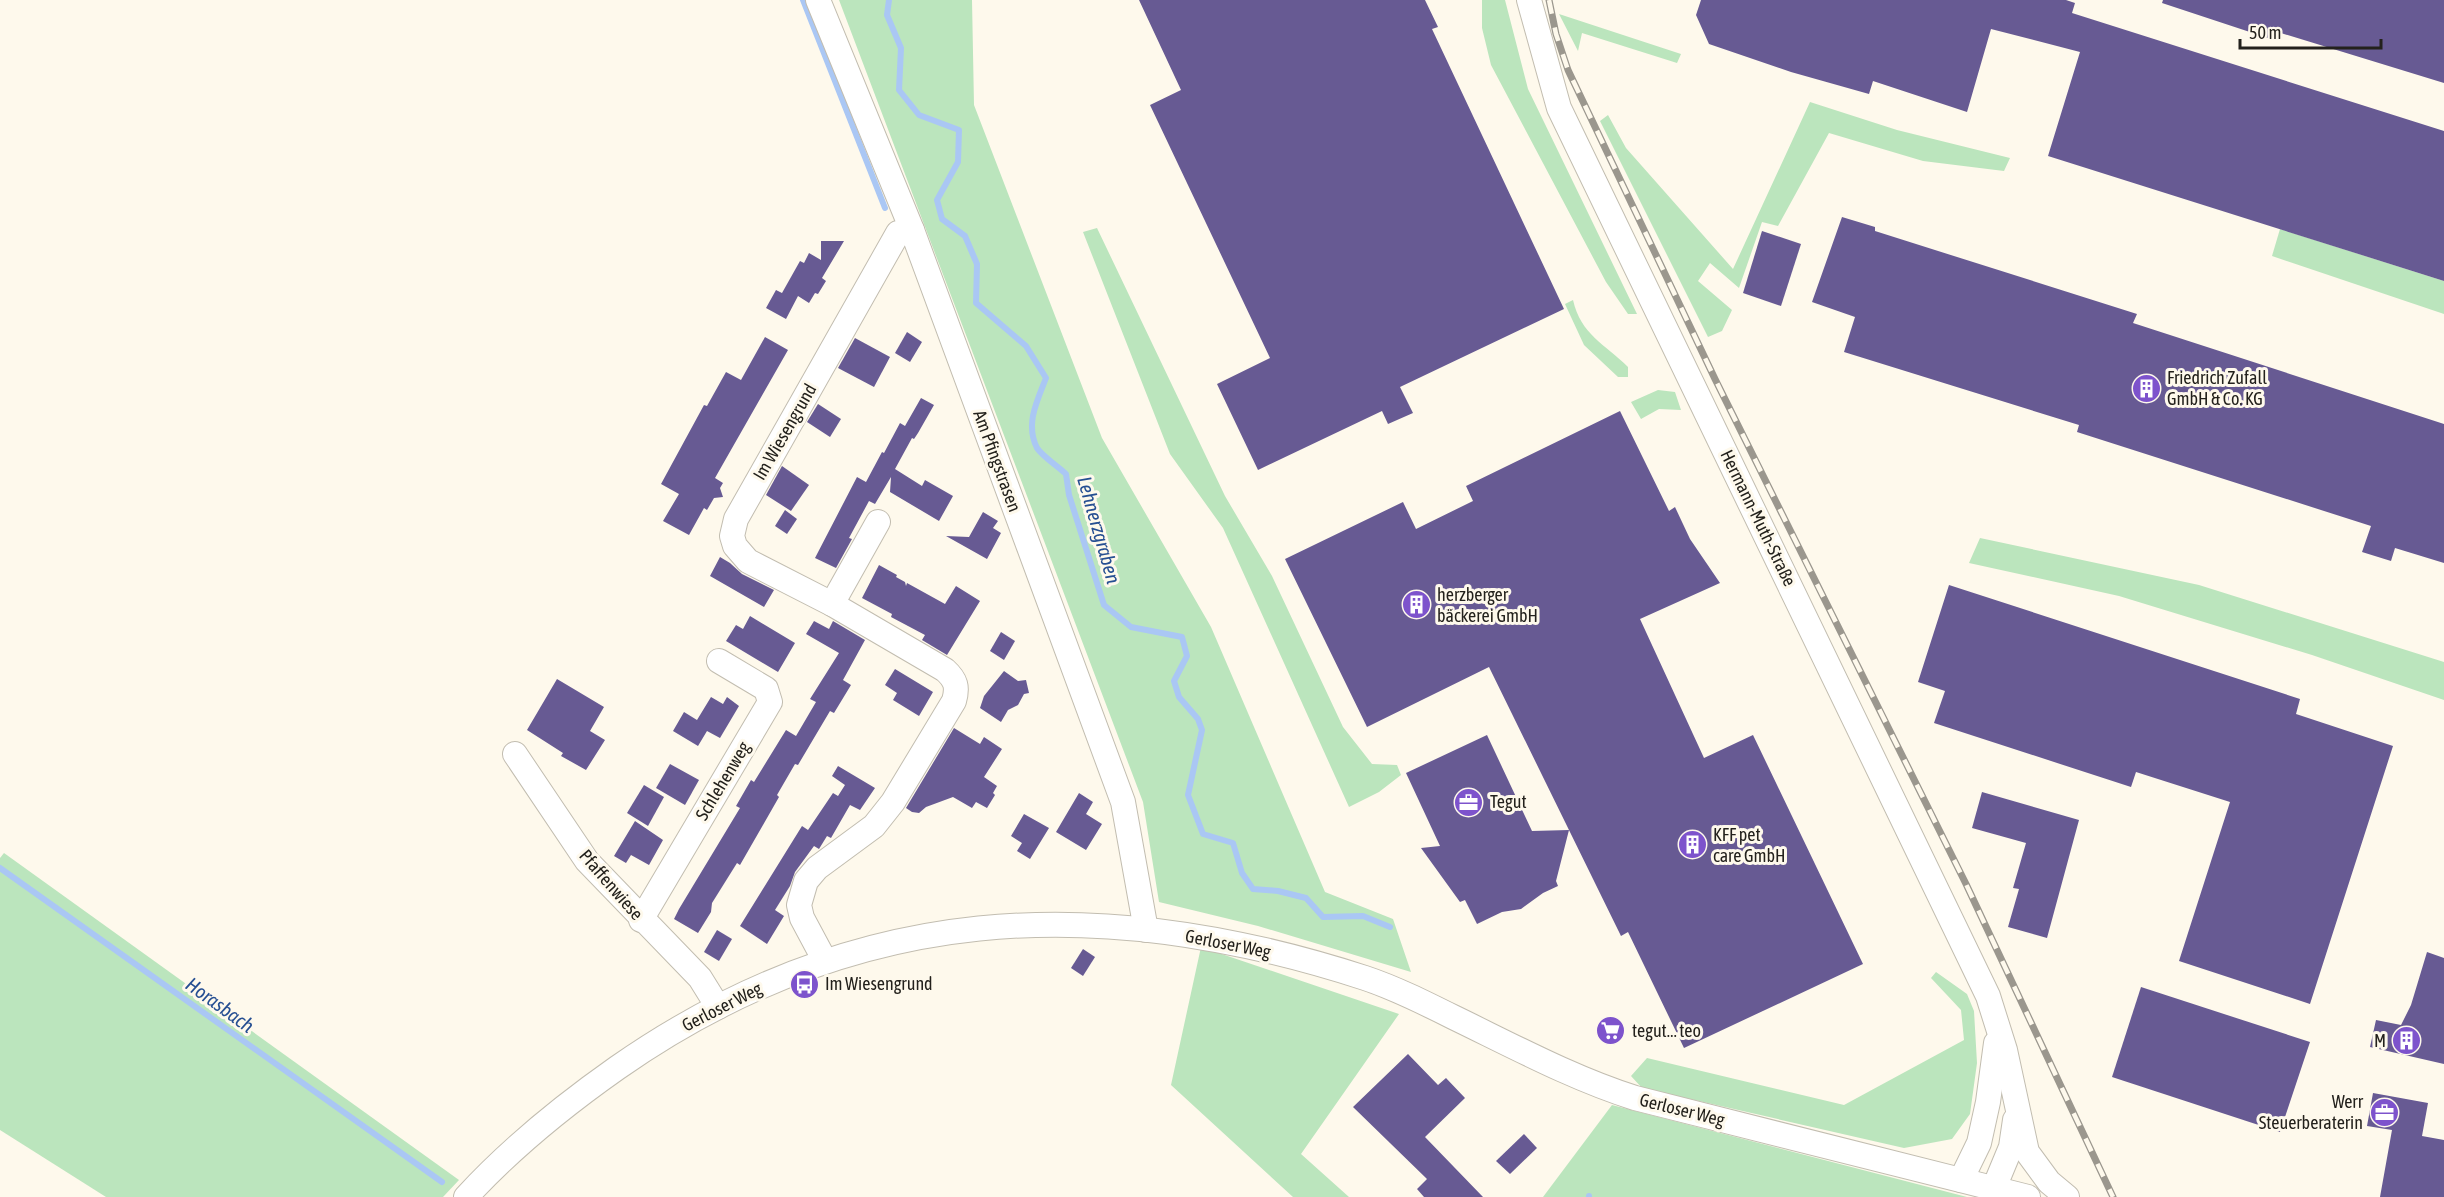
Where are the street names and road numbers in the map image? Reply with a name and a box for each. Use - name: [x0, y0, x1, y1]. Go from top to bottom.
- street label: Im Wiesengrund: [749, 380, 821, 484]
- street label: Am Pfingstrasen: [969, 407, 1026, 515]
- street label: Hermann-Muth-Straße: [1716, 446, 1801, 589]
- street label: Schlehenweg: [691, 737, 754, 824]
- street label: Pfaffenwiese: [575, 845, 648, 924]
- street label: Gerloser Weg: [1183, 925, 1273, 962]
- street label: Gerloser Weg: [678, 977, 765, 1036]
- street label: Gerloser Weg: [1637, 1089, 1727, 1130]

